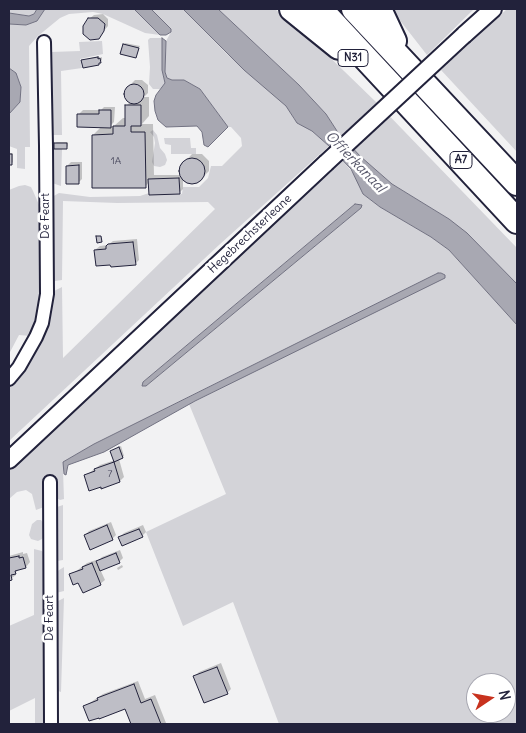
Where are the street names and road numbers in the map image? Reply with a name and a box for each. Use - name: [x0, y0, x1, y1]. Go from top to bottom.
- road number: N31: [338, 49, 368, 66]
- road number: A7: [450, 152, 472, 168]
- street label: Hegebrechsterleane: [205, 192, 295, 276]
- street label: De Feart: [39, 193, 53, 239]
- street label: De Feart: [43, 595, 57, 641]

